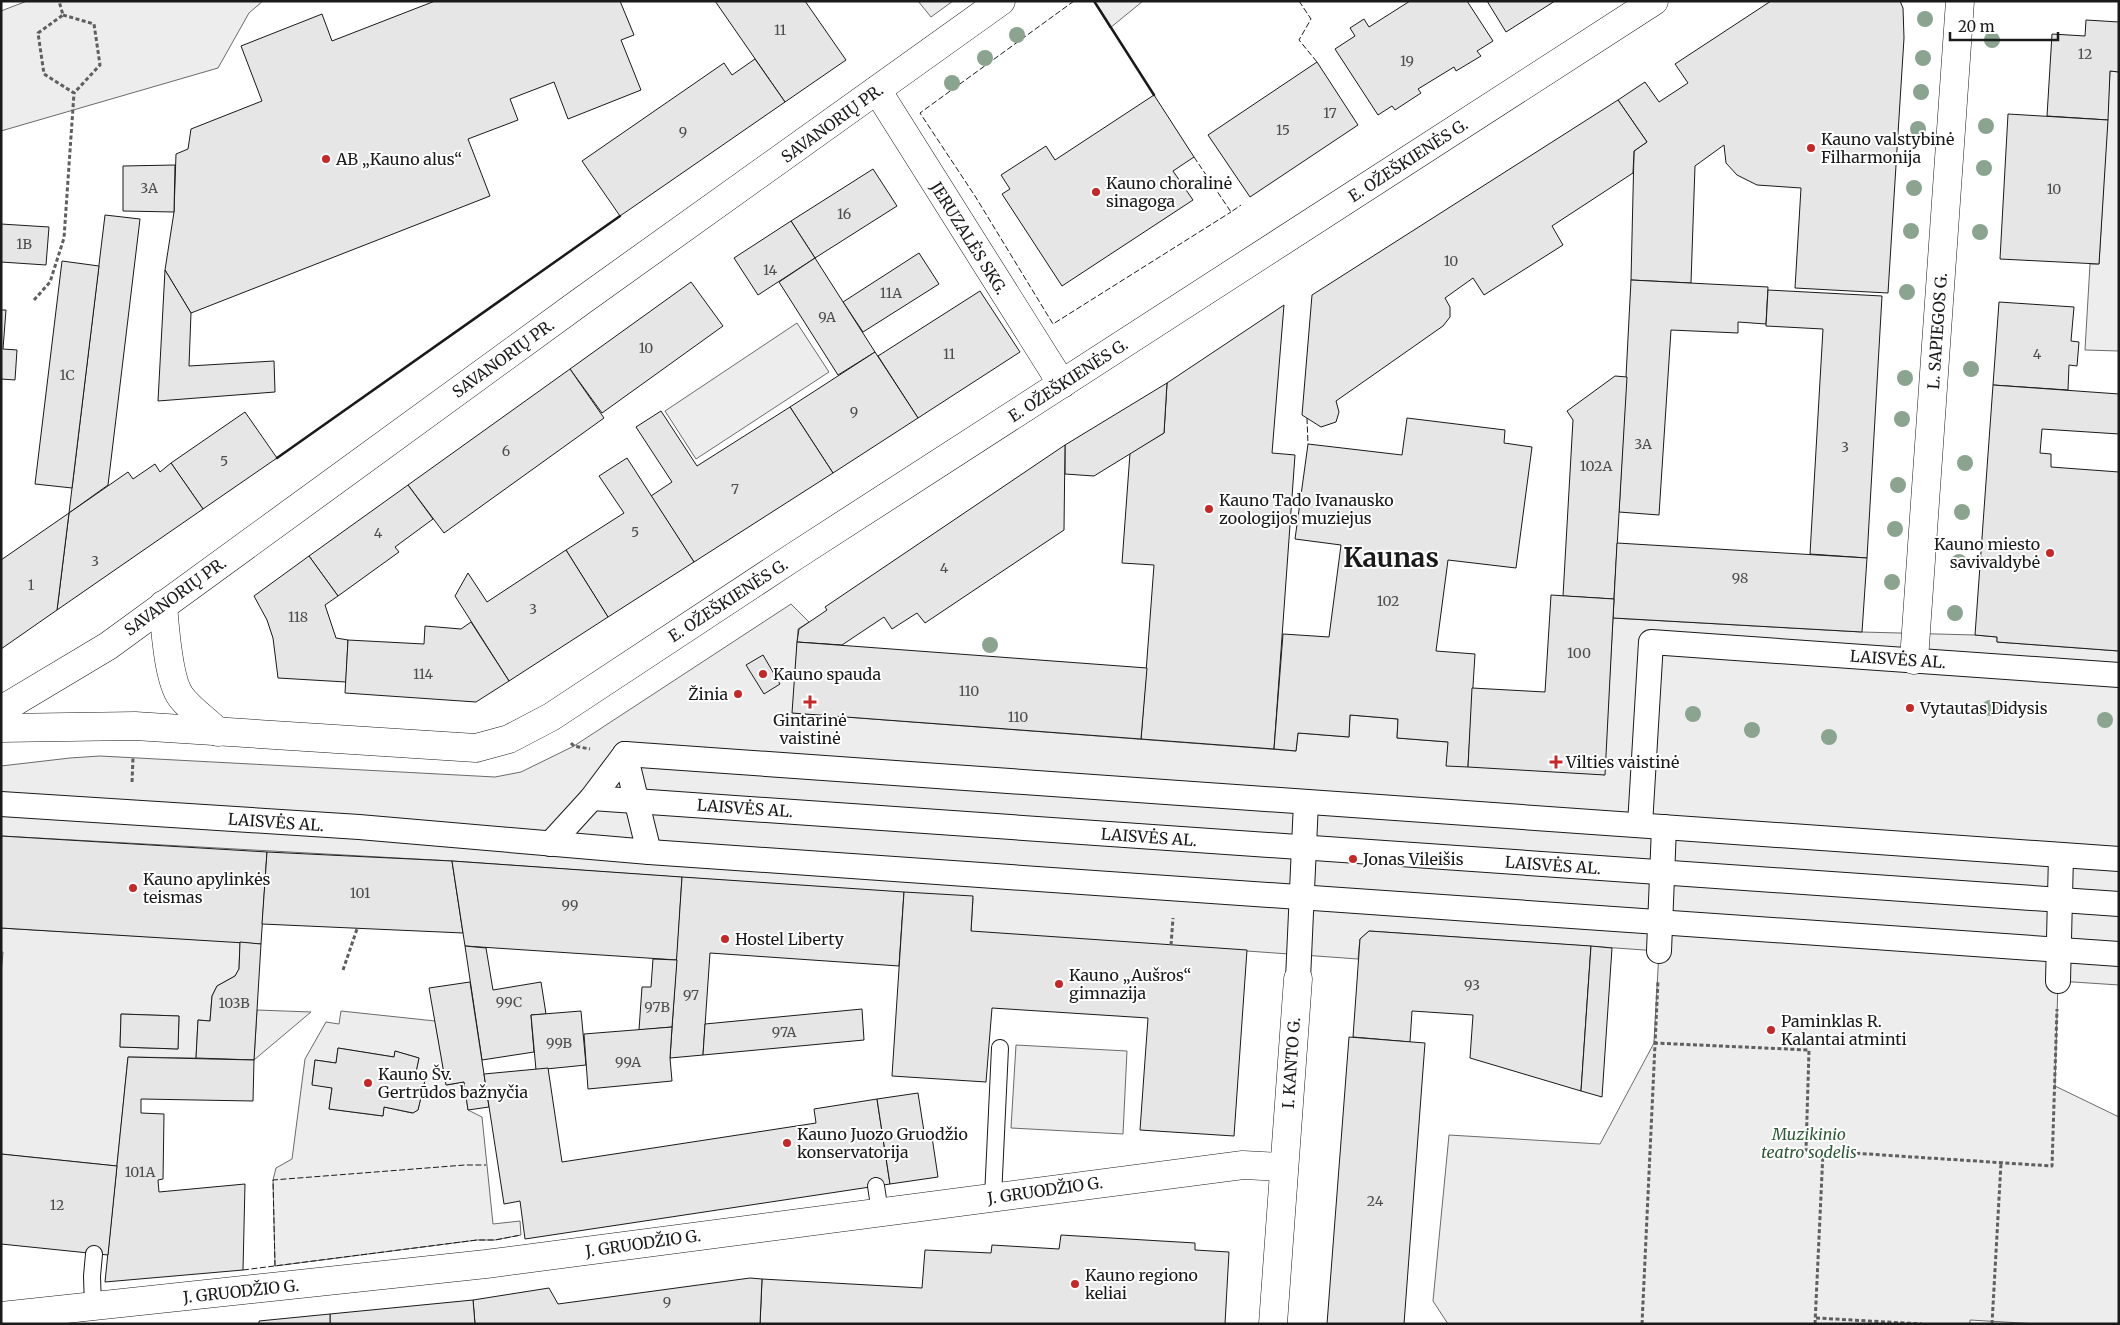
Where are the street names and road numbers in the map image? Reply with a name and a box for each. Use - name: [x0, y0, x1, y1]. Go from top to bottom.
- street label: SAVANORIŲ PR.: [777, 79, 887, 167]
- street label: E. OŽEŠKIENĖS G.: [1345, 114, 1471, 206]
- street label: JERUZALĖS SKG.: [926, 177, 1012, 298]
- street label: L. SAPIEGOS G.: [1923, 272, 1951, 390]
- street label: SAVANORIŲ PR.: [448, 314, 558, 402]
- street label: E. OŽEŠKIENĖS G.: [1005, 334, 1131, 426]
- street label: SAVANORIŲ PR.: [120, 552, 230, 640]
- street label: E. OŽEŠKIENĖS G.: [665, 554, 791, 646]
- street label: LAISVĖS AL.: [1849, 646, 1947, 672]
- street label: LAISVĖS AL.: [696, 795, 794, 821]
- street label: LAISVĖS AL.: [227, 809, 325, 835]
- street label: LAISVĖS AL.: [1100, 824, 1198, 850]
- street label: LAISVĖS AL.: [1504, 852, 1602, 878]
- street label: I. KANTO G.: [1278, 1017, 1304, 1109]
- street label: J. GRUODŽIO G.: [985, 1172, 1104, 1208]
- street label: J. GRUODŽIO G.: [583, 1225, 702, 1261]
- street label: J. GRUODŽIO G.: [181, 1275, 300, 1307]

